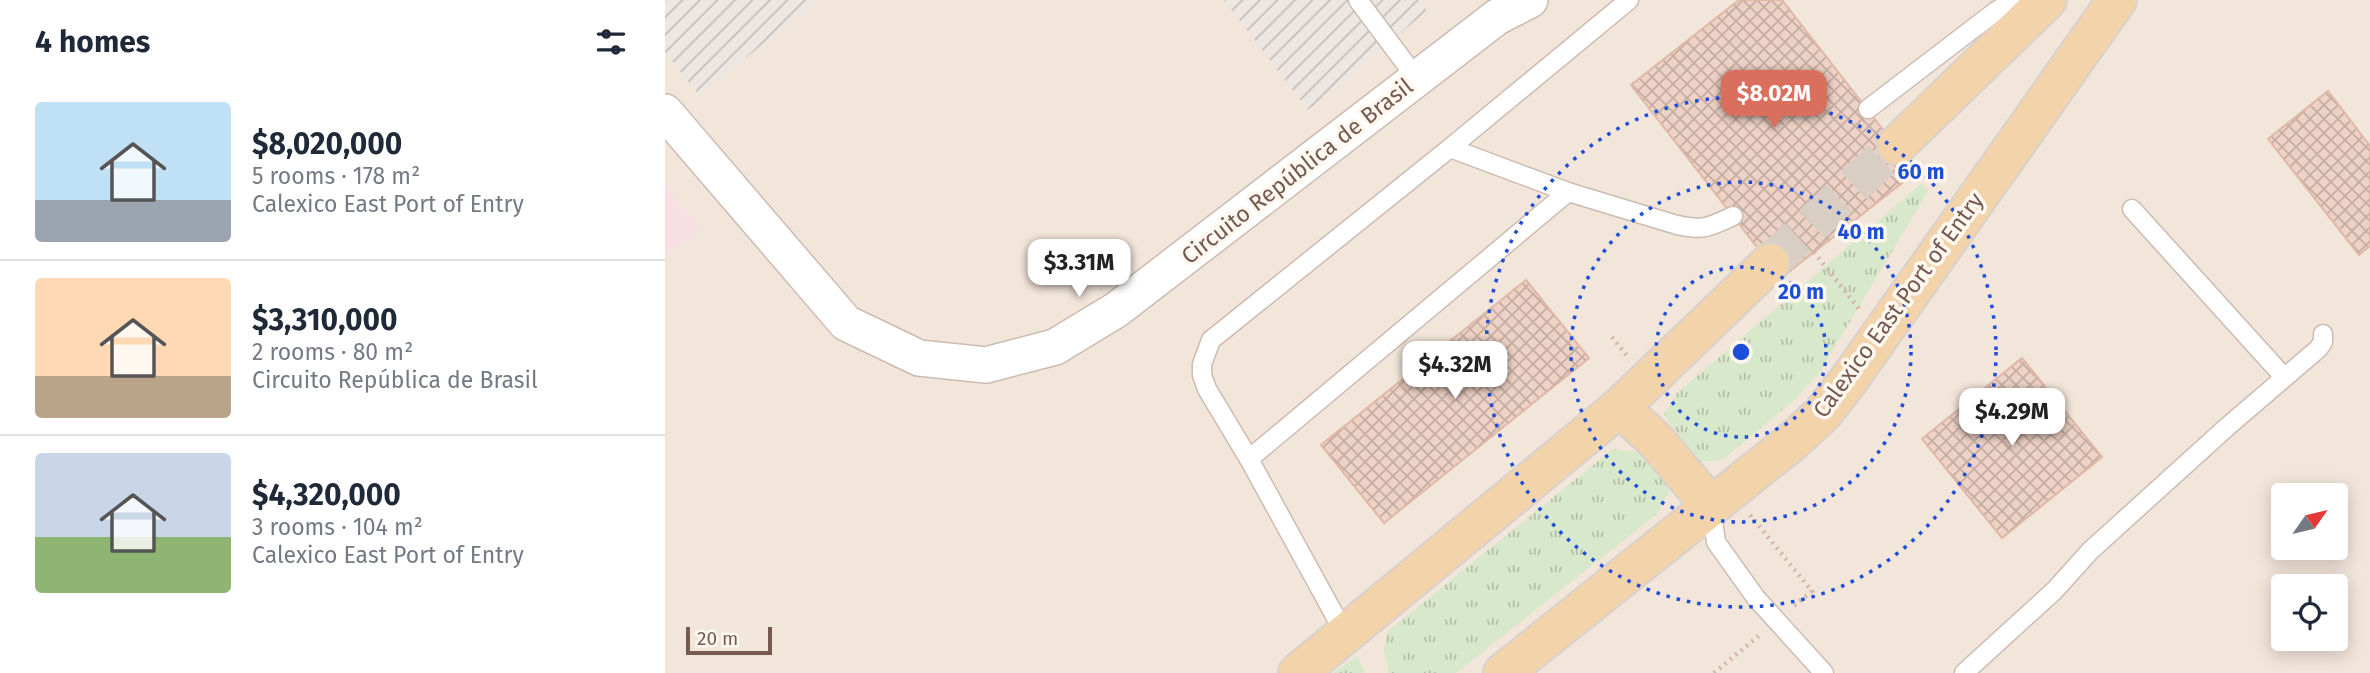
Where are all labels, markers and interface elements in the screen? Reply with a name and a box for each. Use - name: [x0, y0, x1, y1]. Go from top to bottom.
- icon: filters: [592, 23, 630, 61]
- text: 4 homes: [35, 24, 150, 60]
- pin: $8.02M: [1717, 71, 1831, 130]
- street label: Circuito República de Brasil: [1176, 72, 1418, 270]
- text: $8.02M: [1737, 79, 1811, 107]
- text: $8,020,000: [252, 126, 402, 162]
- icon: home: [91, 130, 175, 214]
- text: 60 m: [1898, 159, 1944, 185]
- text: 5 rooms · 178 m²: [252, 162, 420, 190]
- street label: Calexico East Port of Entry: [1807, 186, 1990, 423]
- text: Calexico East Port of Entry: [252, 190, 524, 218]
- text: 40 m: [1838, 219, 1884, 245]
- pin: $3.31M: [1022, 240, 1136, 299]
- text: $3.31M: [1044, 248, 1114, 276]
- text: 20 m: [1778, 279, 1824, 305]
- text: $3,310,000: [252, 302, 398, 338]
- icon: home: [91, 306, 175, 390]
- text: 2 rooms · 80 m²: [252, 338, 413, 366]
- centre of rings: [1729, 340, 1753, 364]
- pin: $4.32M: [1398, 342, 1512, 401]
- text: $4.32M: [1418, 350, 1492, 378]
- text: Circuito República de Brasil: [252, 366, 538, 394]
- pin: $4.29M: [1955, 388, 2069, 448]
- text: $4.29M: [1975, 397, 2049, 425]
- text: $4,320,000: [252, 477, 401, 513]
- icon: home: [91, 481, 175, 565]
- north arrow: [2271, 483, 2349, 560]
- map controls: [2271, 483, 2348, 651]
- text: 3 rooms · 104 m²: [252, 513, 423, 541]
- text: Calexico East Port of Entry: [252, 541, 524, 569]
- button: locate: [2271, 574, 2348, 651]
- scale bar: [686, 624, 772, 656]
- text: 20 m: [697, 627, 738, 650]

